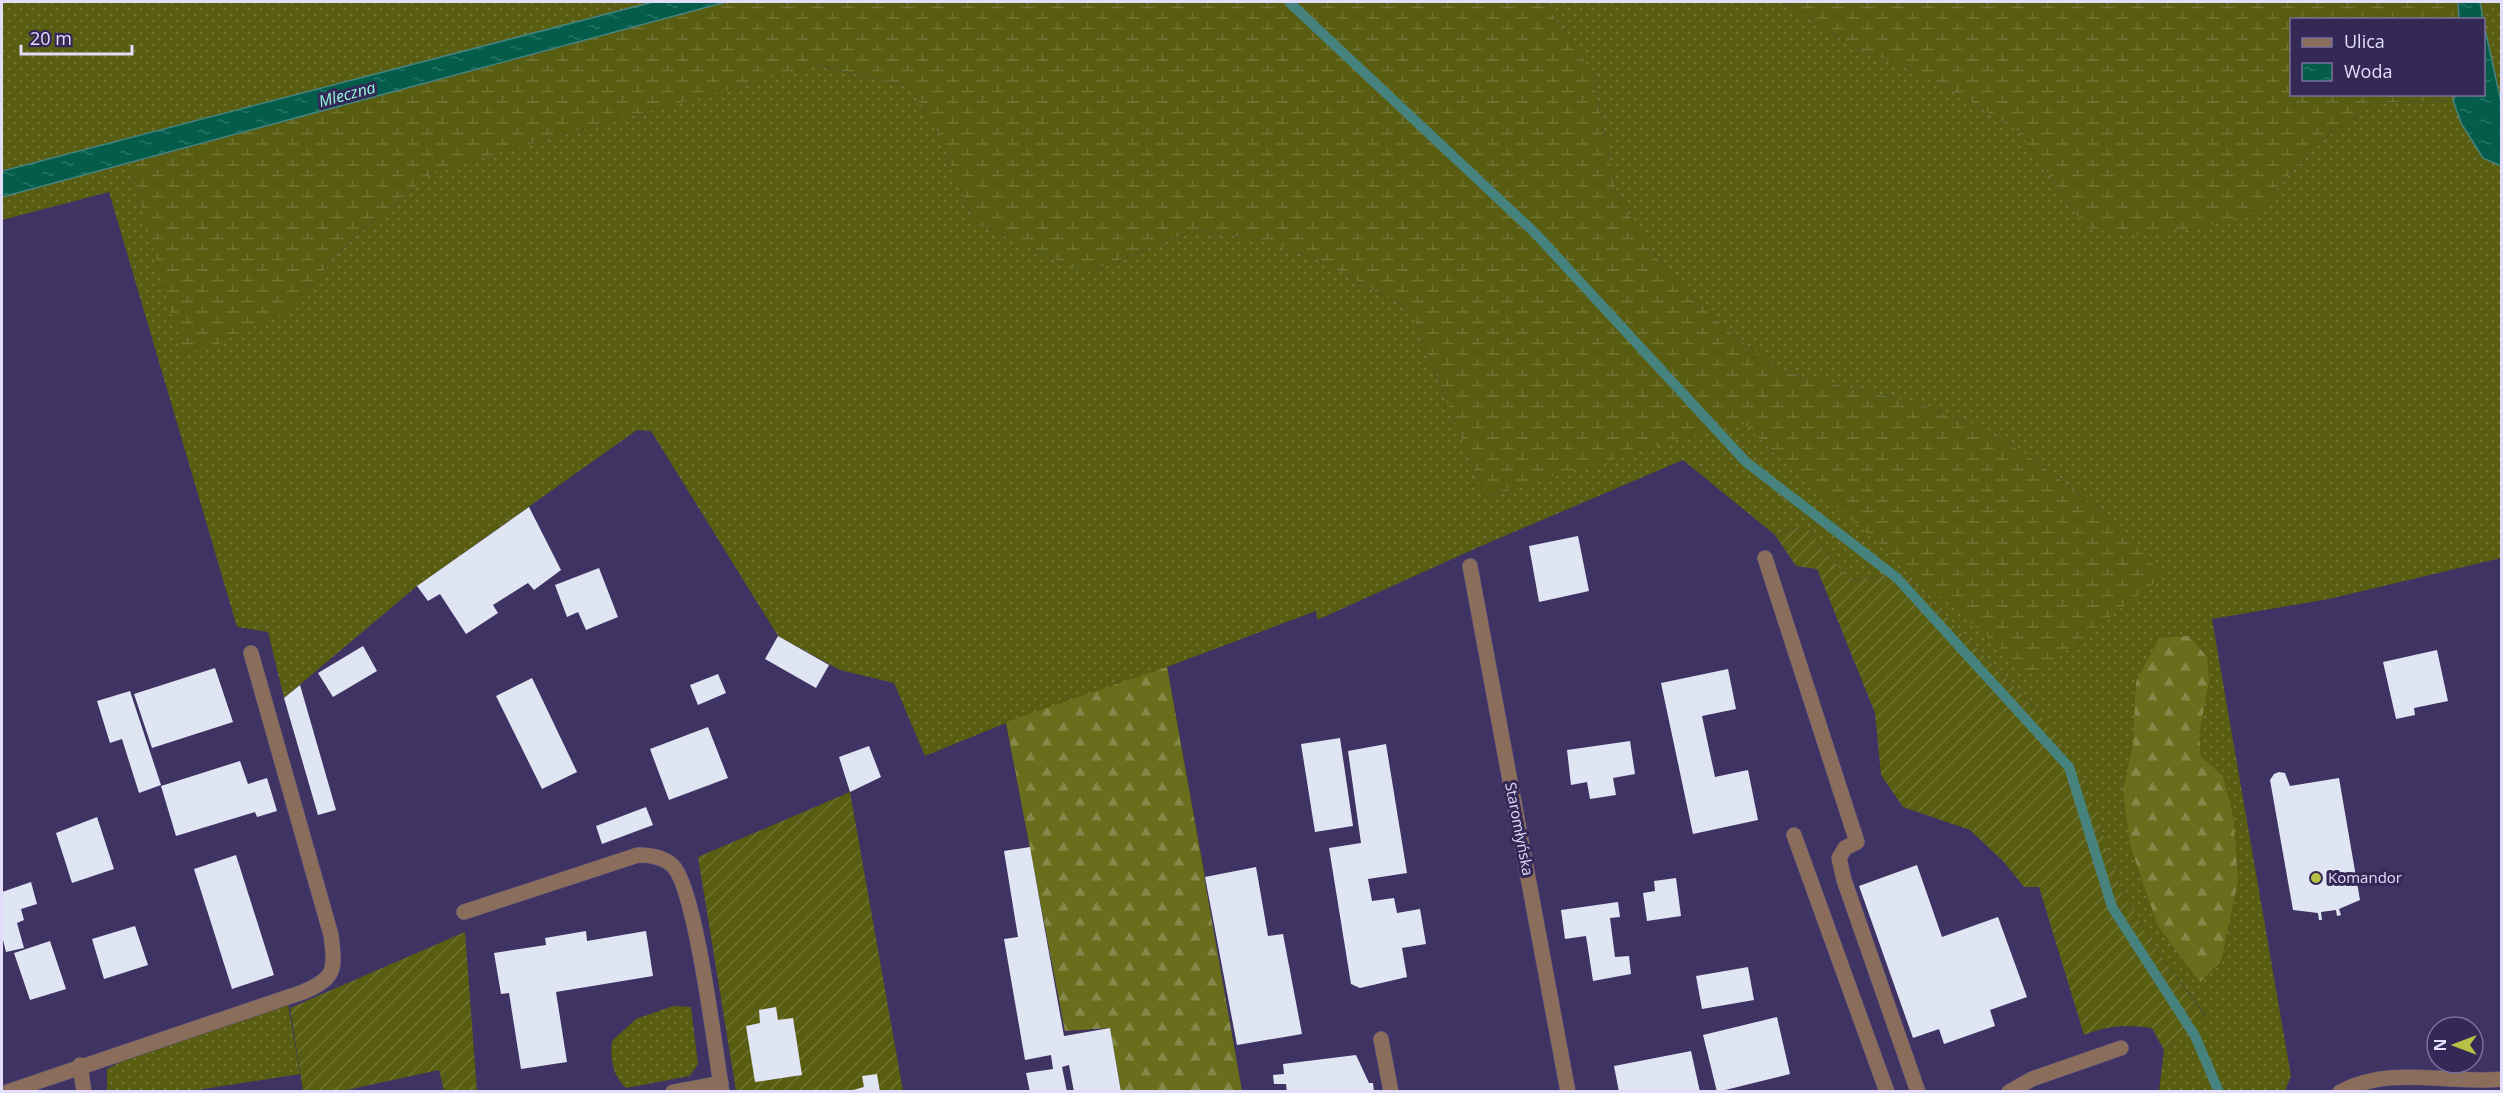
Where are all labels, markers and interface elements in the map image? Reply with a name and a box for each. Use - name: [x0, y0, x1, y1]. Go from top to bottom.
- scale bar: [21, 18, 132, 56]
- legend: [2290, 18, 2485, 96]
- text: 20 m: [30, 26, 72, 50]
- text: Ulica: [2344, 29, 2385, 53]
- text: Woda: [2344, 59, 2392, 83]
- water label: Mleczna: [316, 76, 378, 112]
- street label: Staromłyńska: [1501, 780, 1539, 877]
- place label: Komandor: [2328, 867, 2402, 887]
- marker: Komandor: [2309, 871, 2323, 885]
- north arrow: [2425, 1015, 2485, 1075]
- text: N: [2429, 1038, 2451, 1052]

